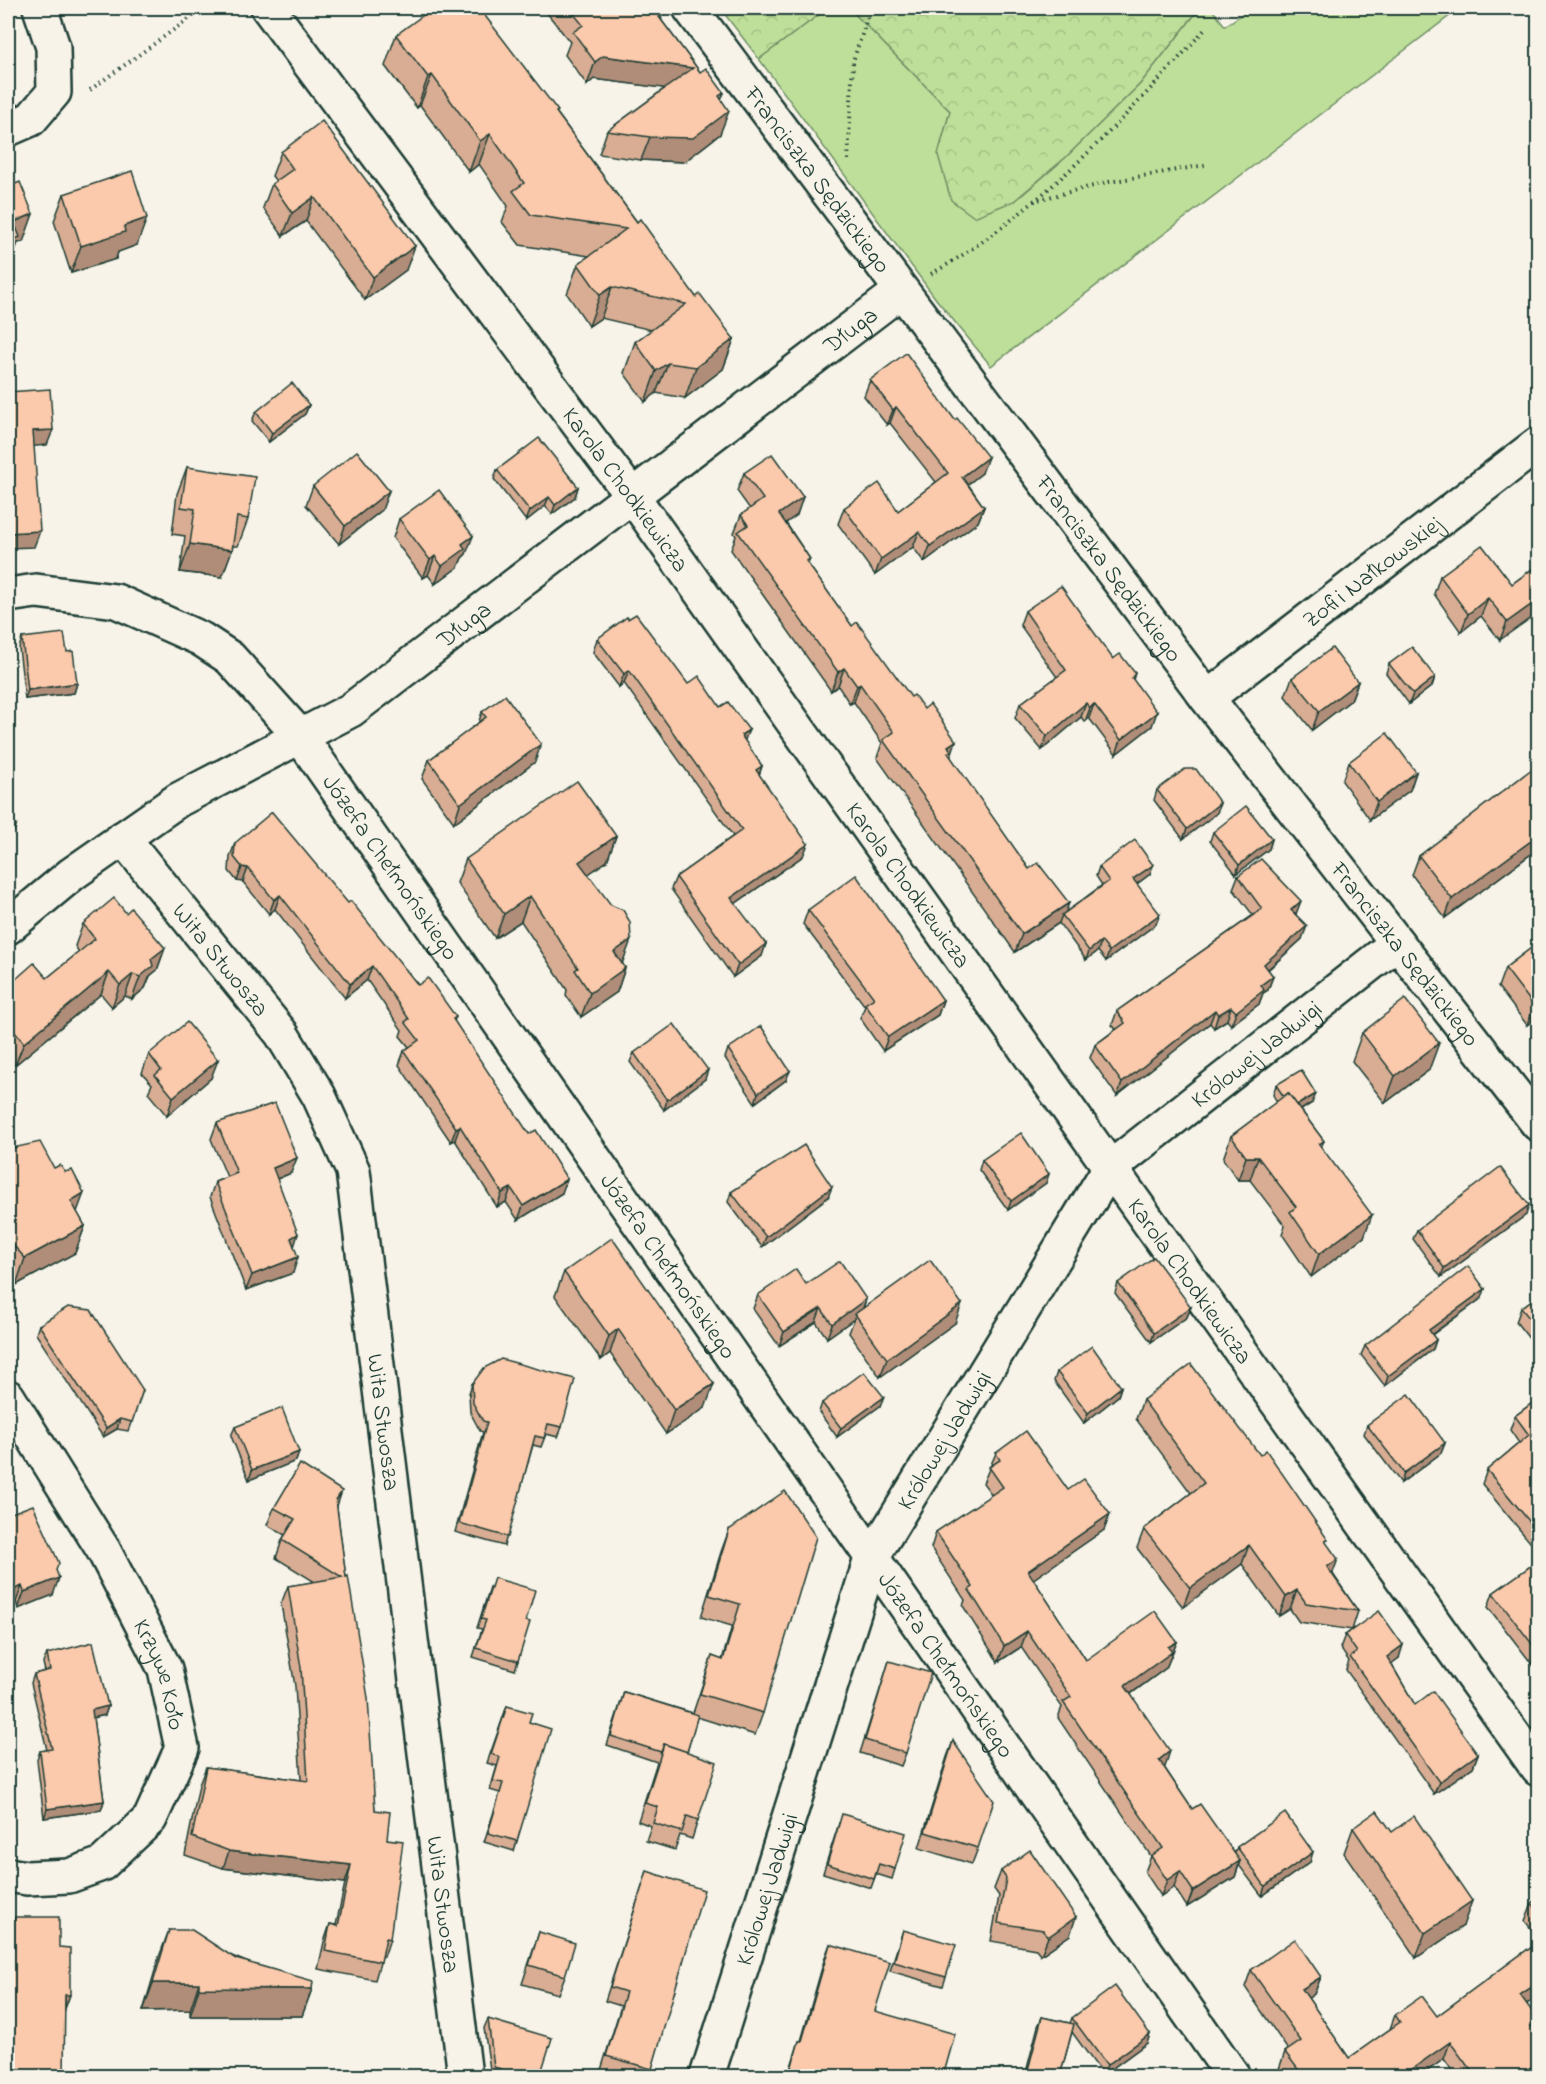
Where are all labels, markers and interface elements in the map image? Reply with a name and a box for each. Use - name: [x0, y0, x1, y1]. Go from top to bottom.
- street label: Franciszka Sędzickiego: [734, 79, 898, 282]
- street label: Długa: [816, 299, 886, 365]
- street label: Karola Chodkiewicza: [552, 401, 696, 580]
- street label: Franciszka Sędzickiego: [1025, 468, 1190, 671]
- street label: Zofii Nałkowskiej: [1296, 508, 1452, 638]
- street label: Długa: [430, 594, 500, 659]
- street label: Józefa Chełmońskiego: [312, 768, 466, 969]
- street label: Karola Chodkiewicza: [835, 796, 978, 976]
- street label: Franciszka Sędzickiego: [1320, 854, 1487, 1055]
- street label: Wita Stwosza: [162, 896, 276, 1025]
- street label: Królowej Jadwigi: [1184, 993, 1330, 1118]
- street label: Józefa Chełmońskiego: [590, 1167, 744, 1367]
- street label: Karola Chodkiewicza: [1117, 1192, 1260, 1372]
- street label: Wita Stwosza: [356, 1352, 407, 1493]
- street label: Królowej Jadwigi: [890, 1365, 1002, 1518]
- street label: Józefa Chełmońskiego: [867, 1566, 1022, 1766]
- street label: Krzywe Koło: [122, 1614, 193, 1734]
- street label: Królowej Jadwigi: [728, 1809, 809, 1971]
- street label: Wita Stwosza: [415, 1834, 467, 1975]

